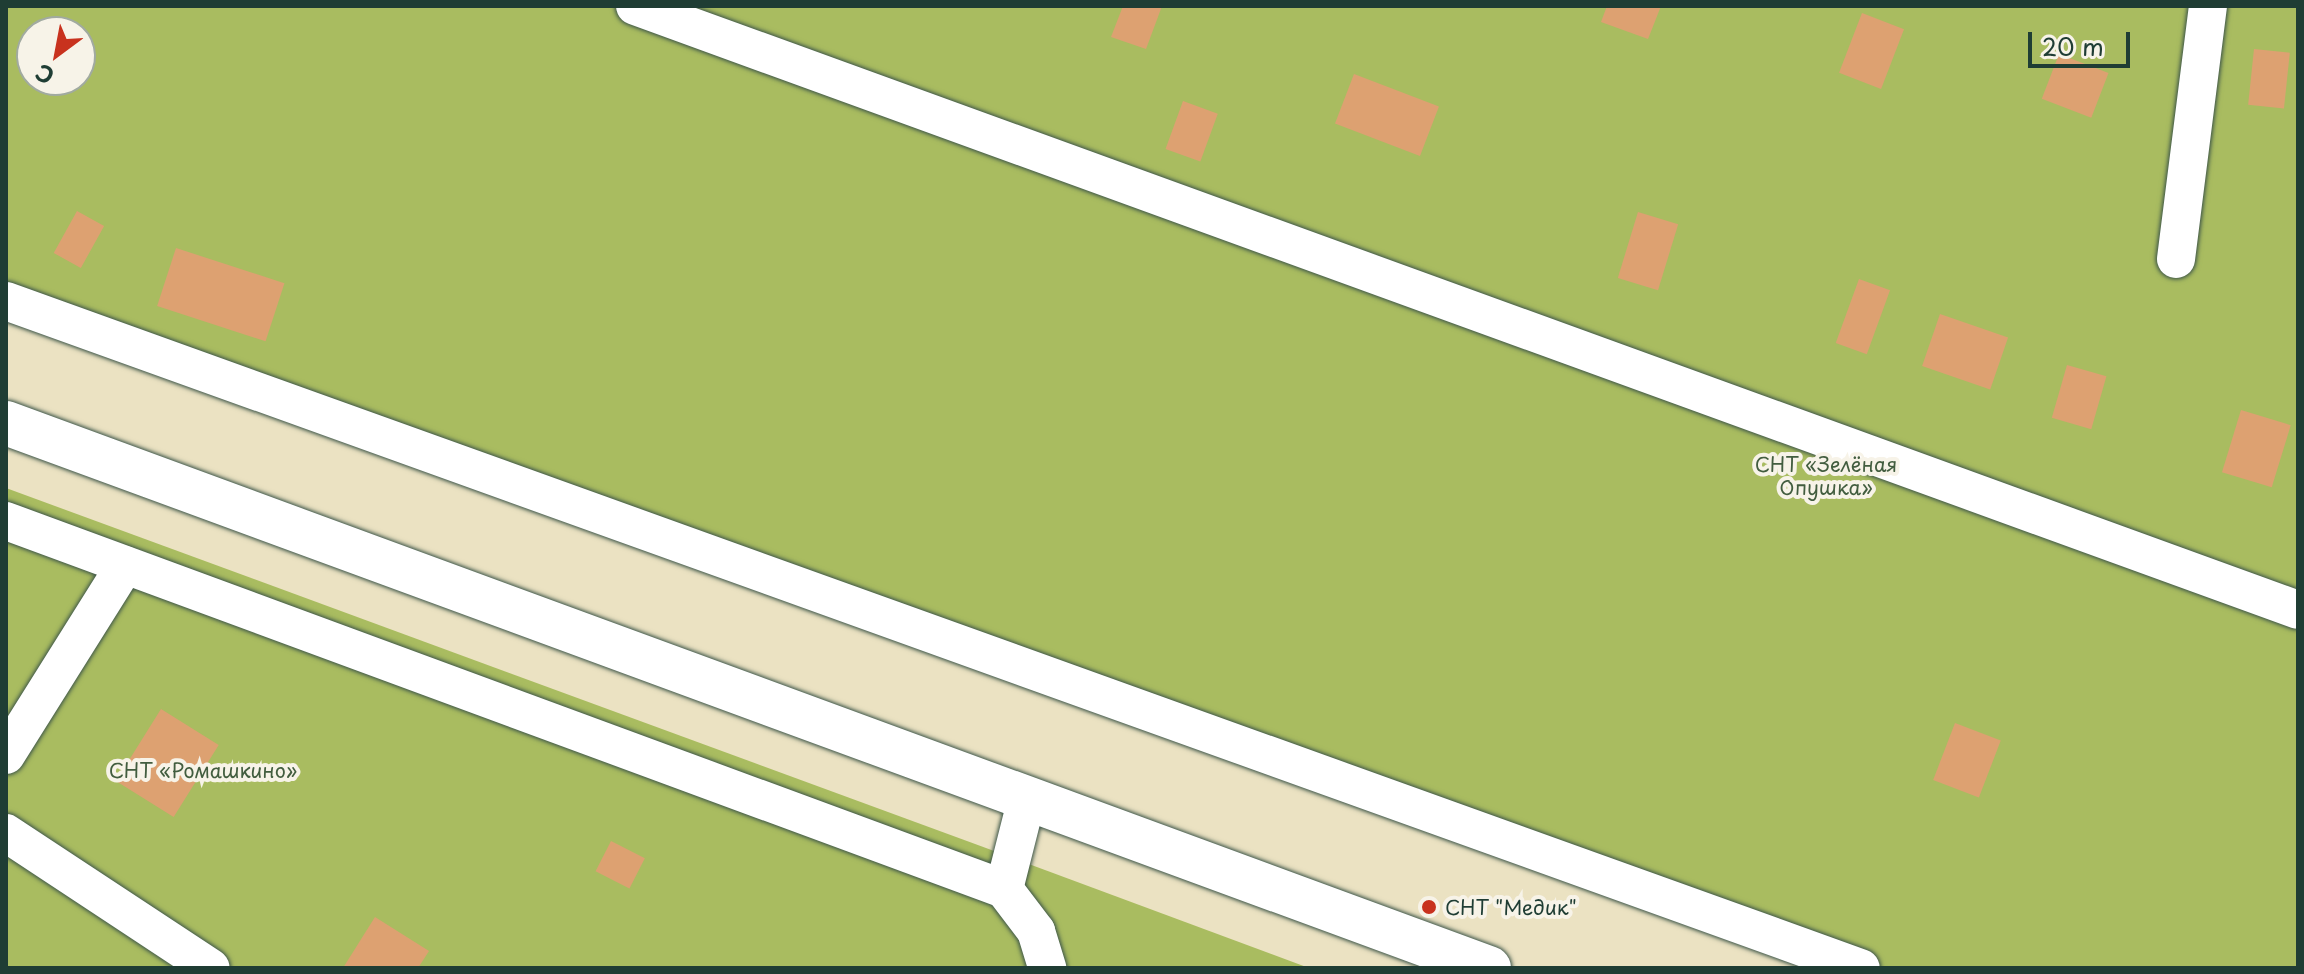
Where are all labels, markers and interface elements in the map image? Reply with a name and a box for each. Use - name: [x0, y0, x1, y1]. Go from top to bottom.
- north arrow: [16, 16, 96, 96]
- scale bar: [2032, 16, 2134, 66]
- text: 20 m: [2042, 28, 2104, 64]
- text: С: [28, 57, 60, 93]
- park label: СНТ «Зелёная Опушка»: [1755, 452, 1897, 499]
- park label: СНТ «Ромашкино»: [109, 758, 297, 782]
- place label: СНТ "Медик": [1445, 895, 1577, 919]
- marker: СНТ "Медик": [1420, 898, 1438, 916]

